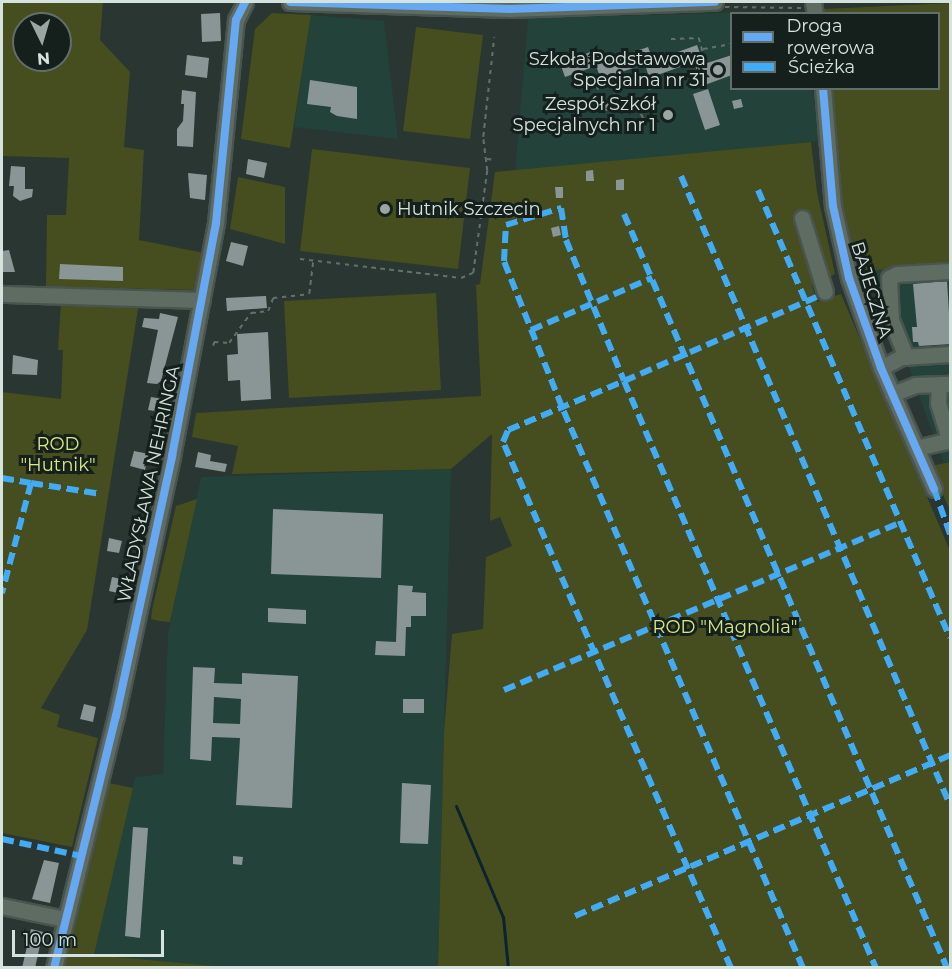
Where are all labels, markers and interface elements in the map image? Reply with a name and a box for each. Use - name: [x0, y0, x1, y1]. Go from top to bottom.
- north arrow: [12, 12, 72, 72]
- legend: [730, 12, 940, 90]
- text: Droga rowerowa: [786, 15, 875, 59]
- text: N: [36, 48, 51, 68]
- place label: Szkoła Podstawowa Specjalna nr 31: [529, 49, 706, 92]
- text: Ścieżka: [788, 56, 855, 78]
- marker: Szkoła Podstawowa Specjalna nr 31: [711, 63, 725, 77]
- place label: Zespół Szkół Specjalnych nr 1: [513, 94, 656, 136]
- marker: Zespół Szkół Specjalnych nr 1: [661, 108, 675, 122]
- place label: Hutnik Szczecin: [397, 198, 541, 220]
- marker: Hutnik Szczecin: [378, 202, 392, 216]
- street label: BAJECZNA: [846, 239, 896, 341]
- street label: WŁADYSŁAWA NEHRINGA: [113, 364, 185, 604]
- park label: ROD "Hutnik": [20, 434, 96, 476]
- park label: ROD "Magnolia": [652, 616, 798, 638]
- scale bar: [15, 918, 166, 956]
- text: 100 m: [23, 929, 77, 951]

